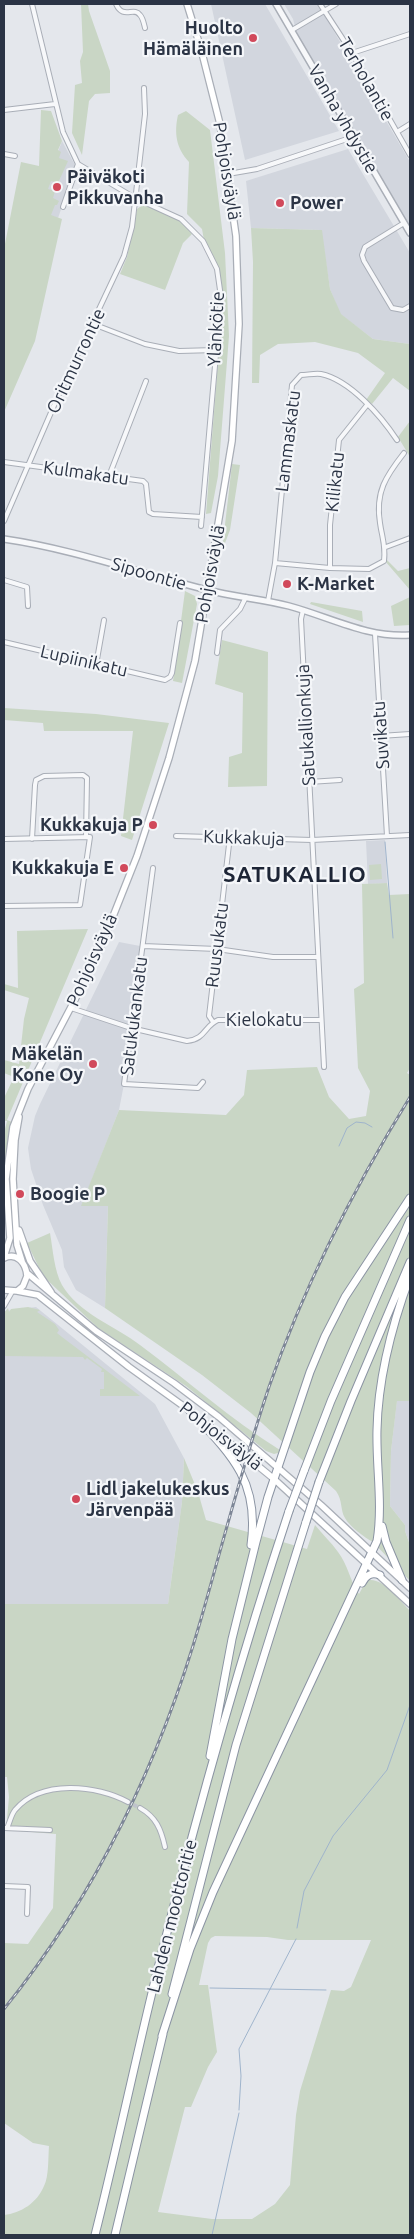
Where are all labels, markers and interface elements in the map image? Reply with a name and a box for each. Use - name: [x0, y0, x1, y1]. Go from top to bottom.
- place label: Huolto Hämäläinen: [143, 17, 243, 59]
- marker: Huolto Hämäläinen: [247, 32, 259, 44]
- street label: Terholantie: [334, 34, 398, 124]
- street label: Vanha yhdystie: [303, 61, 383, 177]
- street label: Pohjoisväylä: [209, 120, 245, 222]
- place label: Päiväkoti Pikkuvanha: [67, 166, 164, 208]
- marker: Päiväkoti Pikkuvanha: [51, 181, 63, 193]
- place label: Power: [290, 192, 343, 214]
- marker: Power: [274, 197, 286, 209]
- street label: Ylänkötie: [203, 291, 229, 367]
- street label: Oritmurrontie: [42, 305, 110, 417]
- street label: Lammaskatu: [271, 389, 305, 493]
- street label: Kilikatu: [321, 451, 349, 513]
- street label: Kulmakatu: [42, 456, 130, 490]
- street label: Pohjoisväylä: [191, 523, 229, 625]
- street label: Sipoontie: [109, 553, 189, 595]
- place label: K-Market: [297, 573, 375, 595]
- marker: K-Market: [281, 578, 293, 590]
- street label: Lupiinikatu: [38, 640, 130, 682]
- street label: Satukallionkuja: [292, 664, 320, 786]
- street label: Suvikatu: [368, 700, 394, 770]
- place label: Kukkakuja P: [40, 814, 143, 836]
- marker: Kukkakuja P: [147, 819, 159, 831]
- street label: Kukkakuja: [203, 826, 285, 850]
- place label: Kukkakuja E: [12, 857, 114, 879]
- marker: Kukkakuja E: [118, 862, 130, 874]
- district label: SATUKALLIO: [222, 862, 368, 888]
- street label: Ruusukatu: [201, 901, 233, 989]
- street label: Pohjoisväylä: [62, 910, 122, 1010]
- street label: Satukukankatu: [116, 955, 152, 1077]
- street label: Kielokatu: [226, 1009, 302, 1031]
- place label: Mäkelän Kone Oy: [11, 1043, 83, 1086]
- marker: Mäkelän Kone Oy: [87, 1058, 99, 1070]
- place label: Boogie P: [30, 1183, 105, 1205]
- marker: Boogie P: [14, 1188, 26, 1200]
- street label: Pohjoisväylä: [175, 1397, 267, 1475]
- place label: Lidl jakelukeskus Järvenpää: [86, 1478, 229, 1520]
- marker: Lidl jakelukeskus Järvenpää: [70, 1493, 82, 1505]
- street label: Lahden moottoritie: [142, 1837, 202, 1995]

